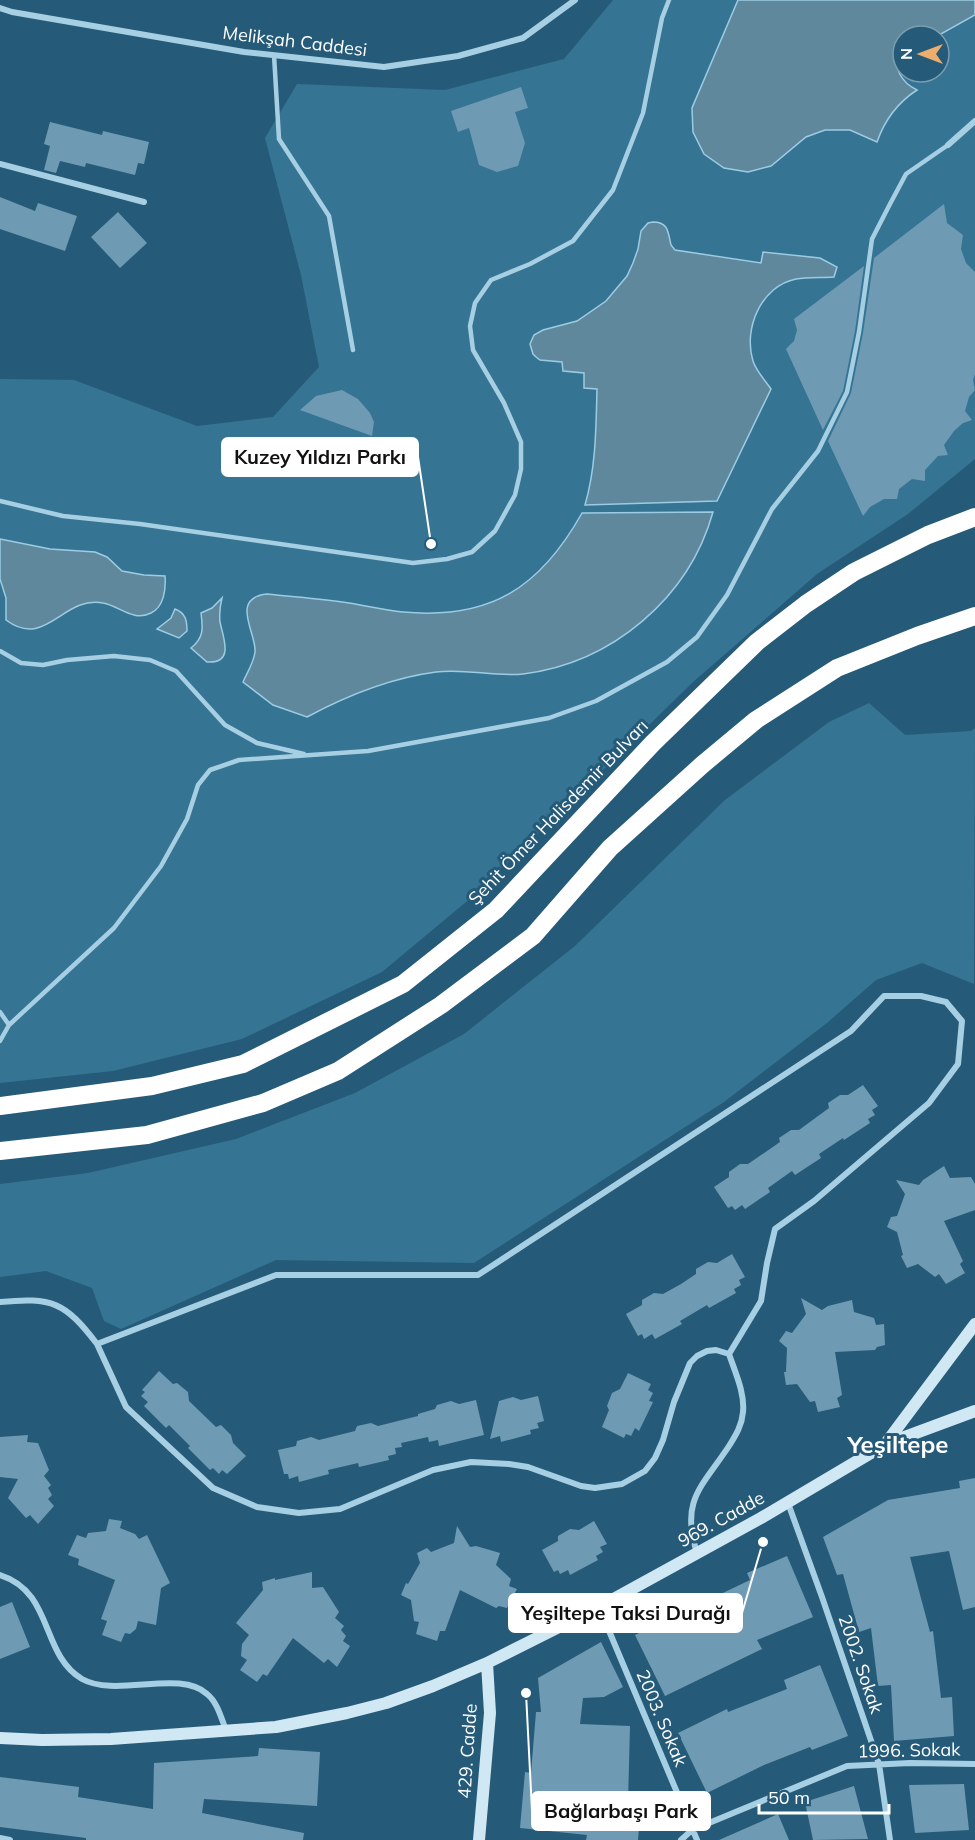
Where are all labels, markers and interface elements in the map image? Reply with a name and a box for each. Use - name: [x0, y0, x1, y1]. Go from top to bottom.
- street label: Melikşah Caddesi: [221, 21, 369, 61]
- north arrow: [891, 24, 951, 84]
- text: N: [896, 48, 916, 60]
- callout: Kuzey Yıldızı Parkı: [222, 438, 418, 476]
- text: Kuzey Yıldızı Parkı: [234, 444, 406, 469]
- street label: Şehit Ömer Halisdemir Bulvarı: [463, 714, 653, 910]
- district label: Yeşiltepe: [847, 1429, 948, 1459]
- street label: 969. Cadde: [674, 1486, 768, 1552]
- callout: Yeşiltepe Taksi Durağı: [509, 1594, 742, 1632]
- text: Yeşiltepe Taksi Durağı: [520, 1600, 731, 1625]
- street label: 2002. Sokak: [833, 1612, 889, 1717]
- street label: 2003. Sokak: [631, 1666, 693, 1770]
- street label: 429. Cadde: [452, 1703, 482, 1799]
- street label: 1996. Sokak: [857, 1738, 961, 1762]
- scale bar: [759, 1777, 890, 1815]
- text: 50 m: [768, 1786, 810, 1809]
- callout: Bağlarbaşı Park: [532, 1792, 710, 1830]
- text: Bağlarbaşı Park: [544, 1798, 699, 1823]

